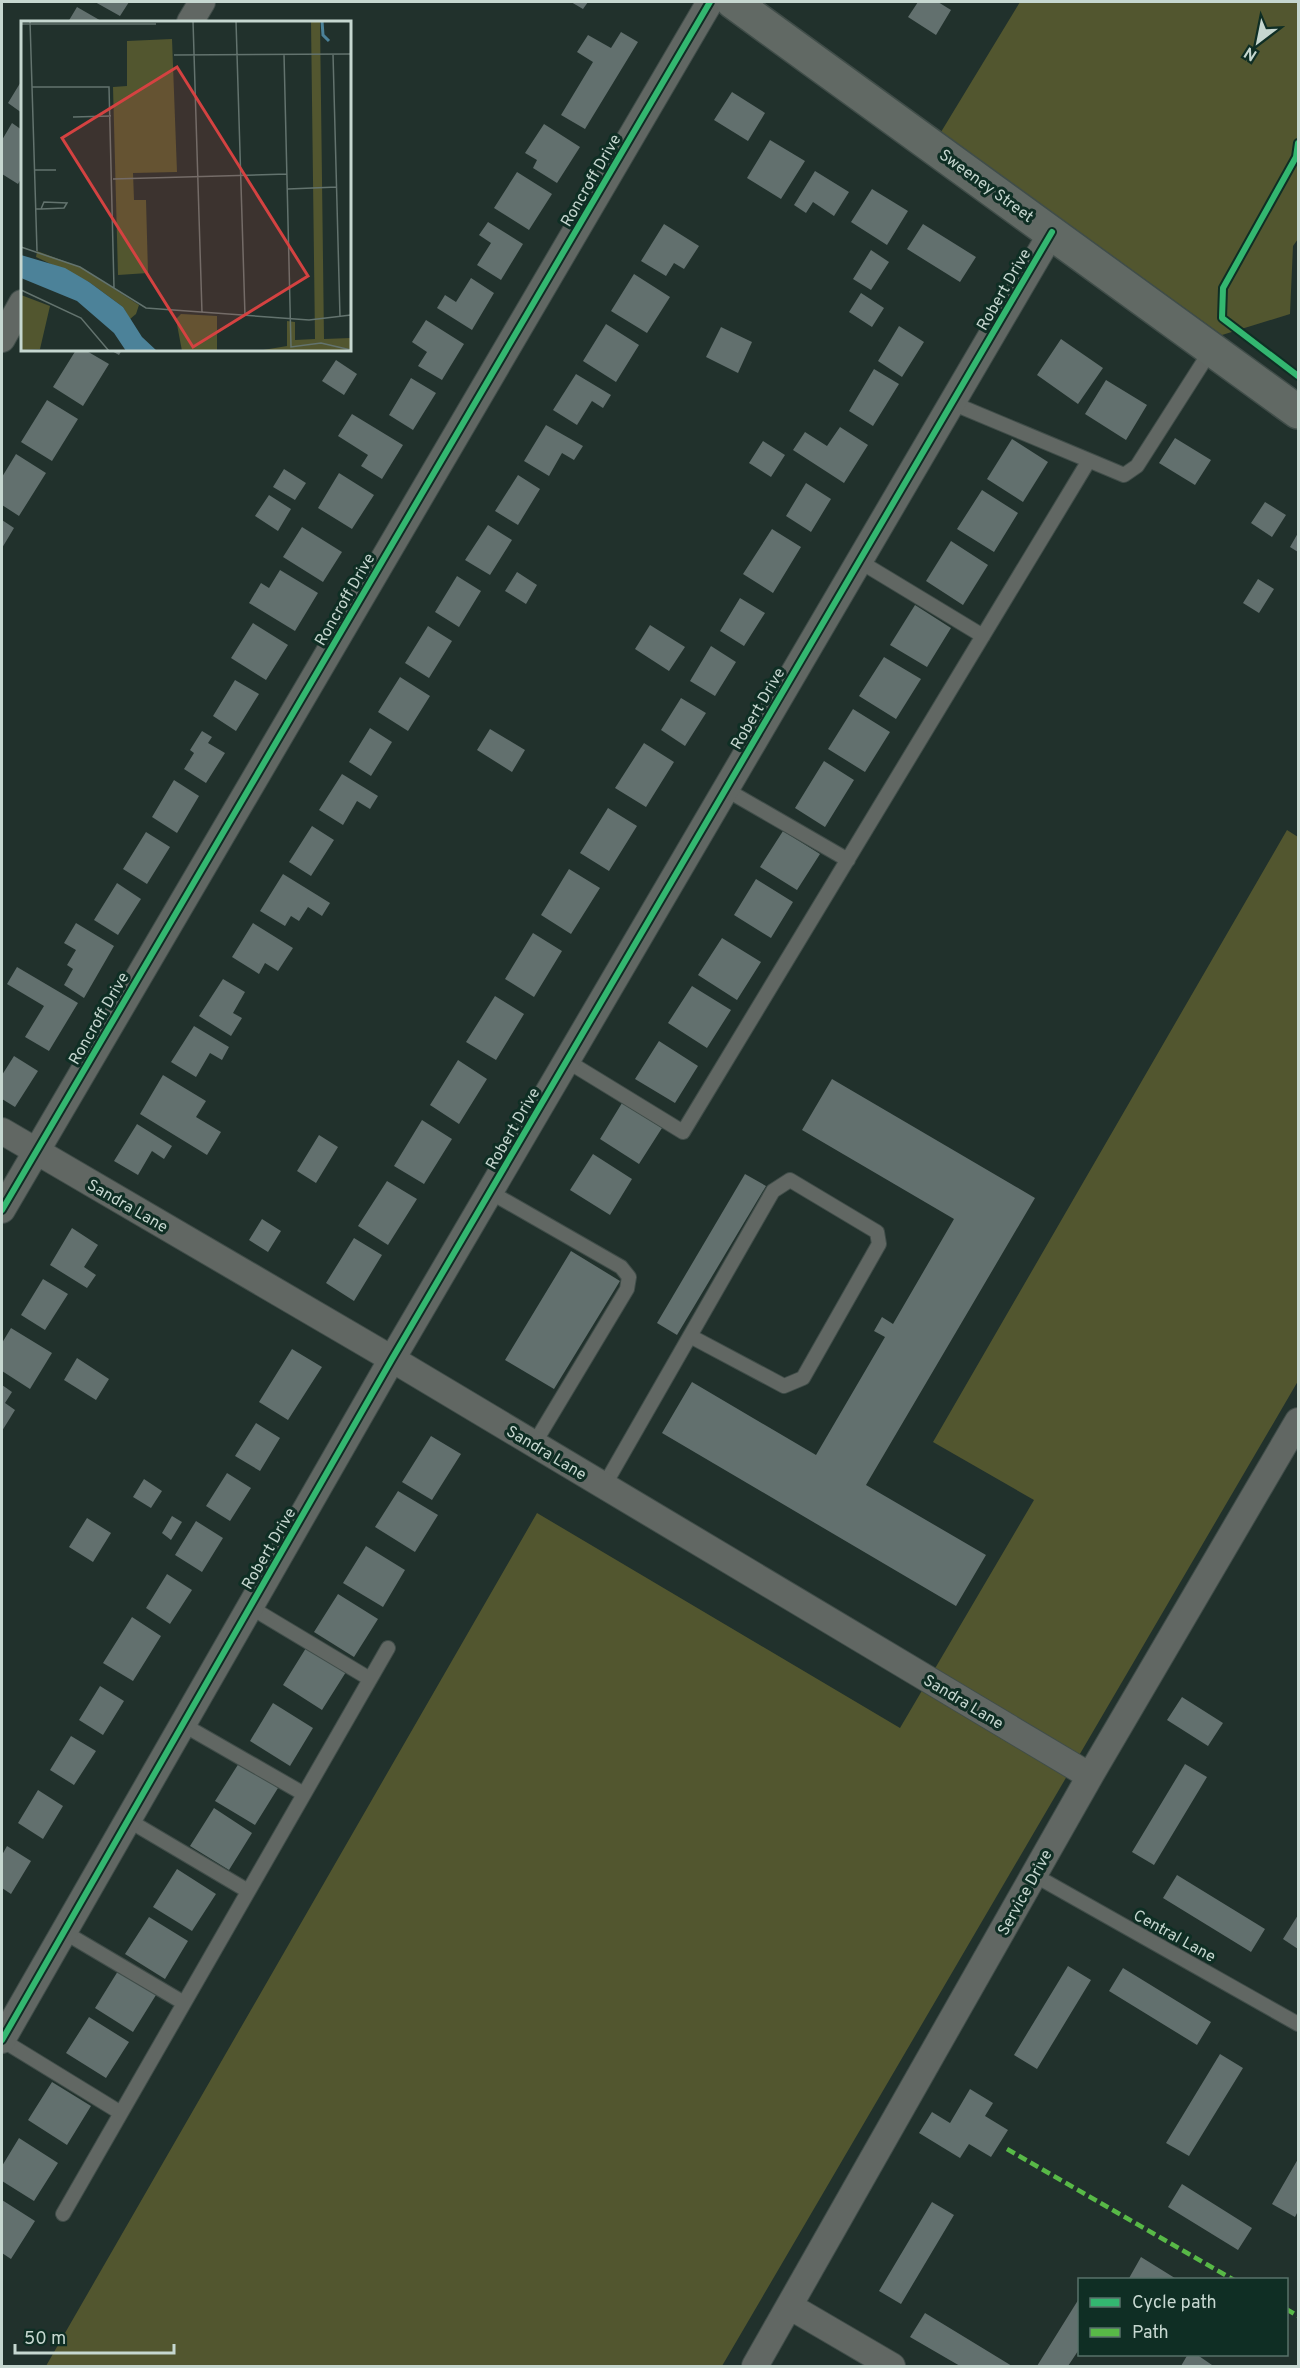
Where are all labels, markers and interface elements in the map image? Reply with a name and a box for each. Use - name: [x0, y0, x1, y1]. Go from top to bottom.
- north arrow: [1228, 12, 1288, 72]
- inset map: [21, 21, 351, 351]
- text: N: [1241, 41, 1261, 65]
- street label: Roncroff Drive: [557, 131, 626, 231]
- street label: Sweeney Street: [935, 146, 1037, 228]
- street label: Robert Drive: [973, 245, 1036, 335]
- street label: Roncroff Drive: [311, 550, 380, 650]
- street label: Robert Drive: [727, 664, 790, 754]
- street label: Roncroff Drive: [65, 969, 134, 1069]
- street label: Robert Drive: [482, 1084, 545, 1174]
- street label: Sandra Lane: [83, 1176, 171, 1238]
- street label: Sandra Lane: [502, 1422, 590, 1485]
- street label: Robert Drive: [238, 1504, 301, 1594]
- street label: Sandra Lane: [919, 1671, 1007, 1734]
- street label: Service Drive: [994, 1847, 1058, 1939]
- street label: Central Lane: [1129, 1906, 1219, 1968]
- legend: [1078, 2278, 1288, 2356]
- text: Cycle path: [1132, 2292, 1217, 2315]
- scale bar: [15, 2317, 174, 2355]
- text: Path: [1132, 2322, 1169, 2345]
- text: 50 m: [24, 2328, 66, 2351]

